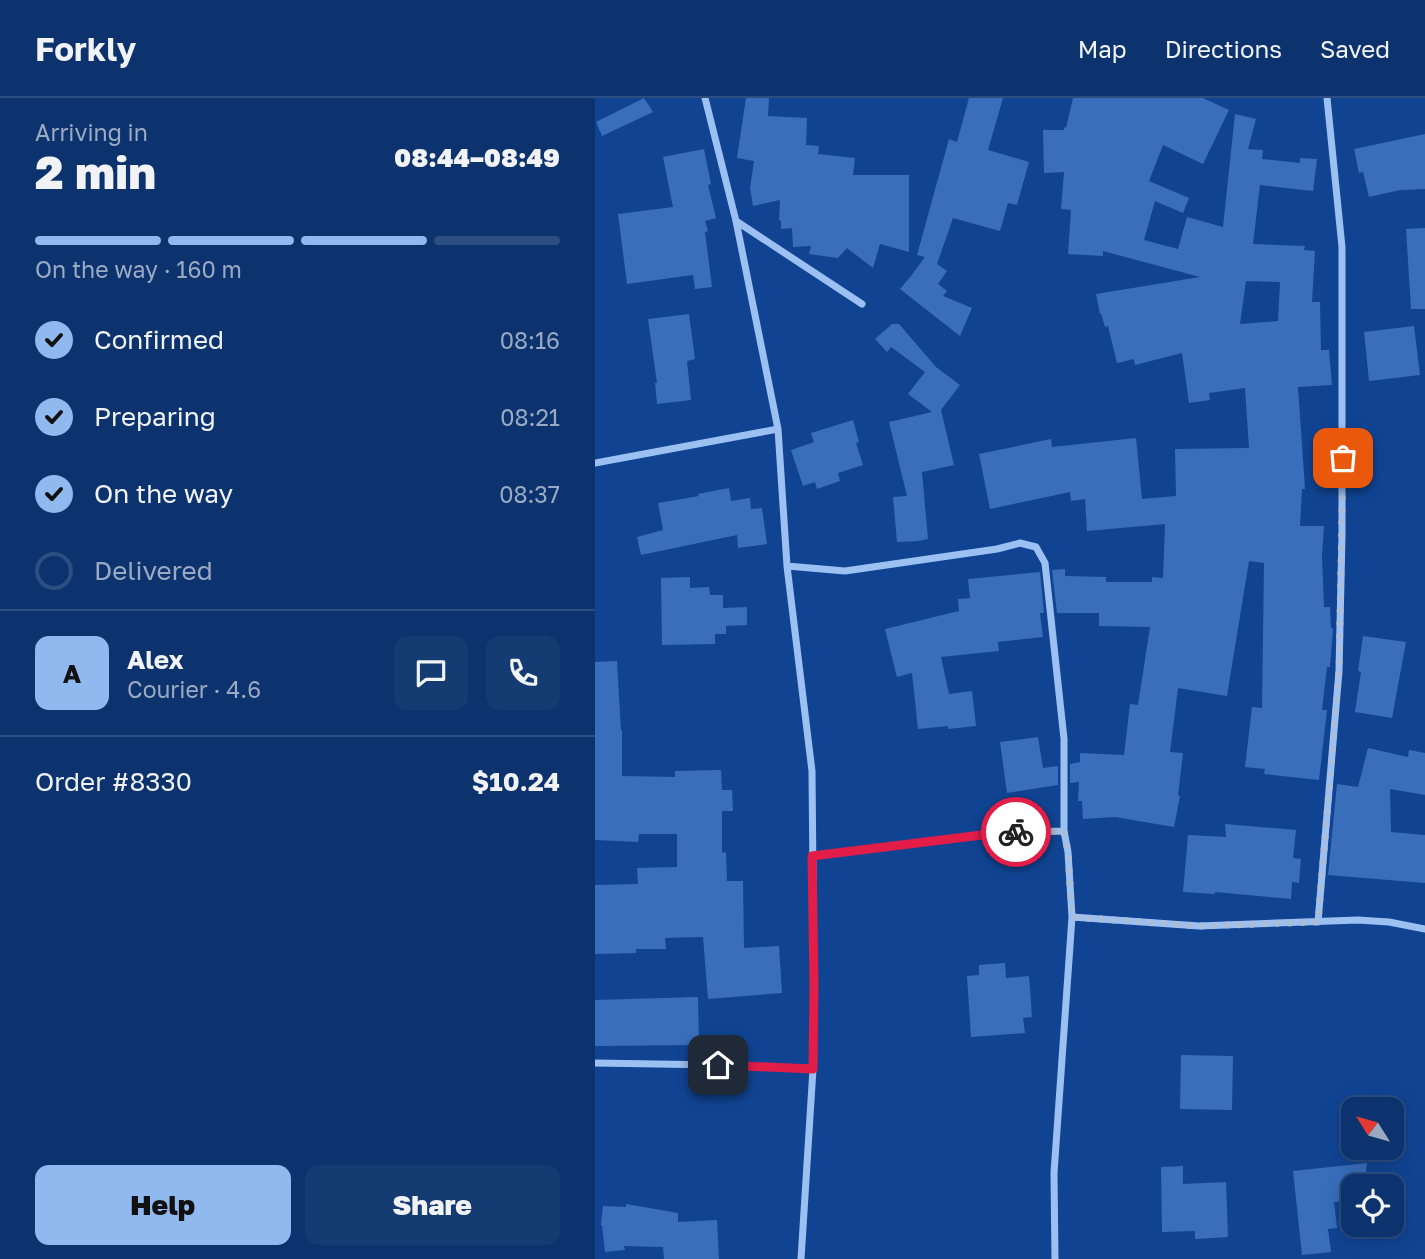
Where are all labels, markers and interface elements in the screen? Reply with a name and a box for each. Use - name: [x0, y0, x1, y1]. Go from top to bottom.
- text: Forkly: [35, 29, 136, 68]
- text: Map: [1078, 34, 1127, 63]
- text: Directions: [1165, 34, 1282, 63]
- text: Saved: [1320, 34, 1390, 63]
- text: Arriving in: [35, 118, 148, 146]
- text: 08:44–08:49: [394, 142, 560, 173]
- text: 2 min: [35, 144, 156, 199]
- text: On the way · 160 m: [35, 255, 242, 283]
- icon: check: [35, 321, 73, 359]
- text: Confirmed: [94, 324, 224, 355]
- text: 08:16: [500, 326, 560, 354]
- icon: check: [35, 398, 73, 436]
- text: Preparing: [94, 401, 216, 432]
- text: 08:21: [500, 403, 560, 431]
- pin: [1313, 428, 1373, 488]
- icon: bag: [1324, 439, 1362, 477]
- icon: check: [35, 475, 73, 513]
- text: On the way: [94, 478, 233, 509]
- text: 08:37: [499, 480, 560, 508]
- text: Delivered: [94, 555, 213, 586]
- button: chat: [394, 636, 468, 710]
- button: phone: [486, 636, 560, 710]
- text: Alex: [127, 644, 184, 675]
- text: A: [63, 658, 81, 689]
- text: Courier · 4.6: [127, 675, 261, 703]
- text: Order #8330: [35, 766, 192, 797]
- text: $10.24: [472, 766, 560, 797]
- courier: [981, 797, 1051, 867]
- icon: bike: [997, 813, 1035, 851]
- pin: [688, 1035, 748, 1095]
- icon: home: [699, 1046, 737, 1084]
- north arrow: [1341, 1097, 1403, 1160]
- map controls: [1341, 1097, 1404, 1237]
- button: Help: [35, 1165, 291, 1245]
- button: Share: [305, 1165, 560, 1245]
- button: locate: [1341, 1174, 1404, 1237]

